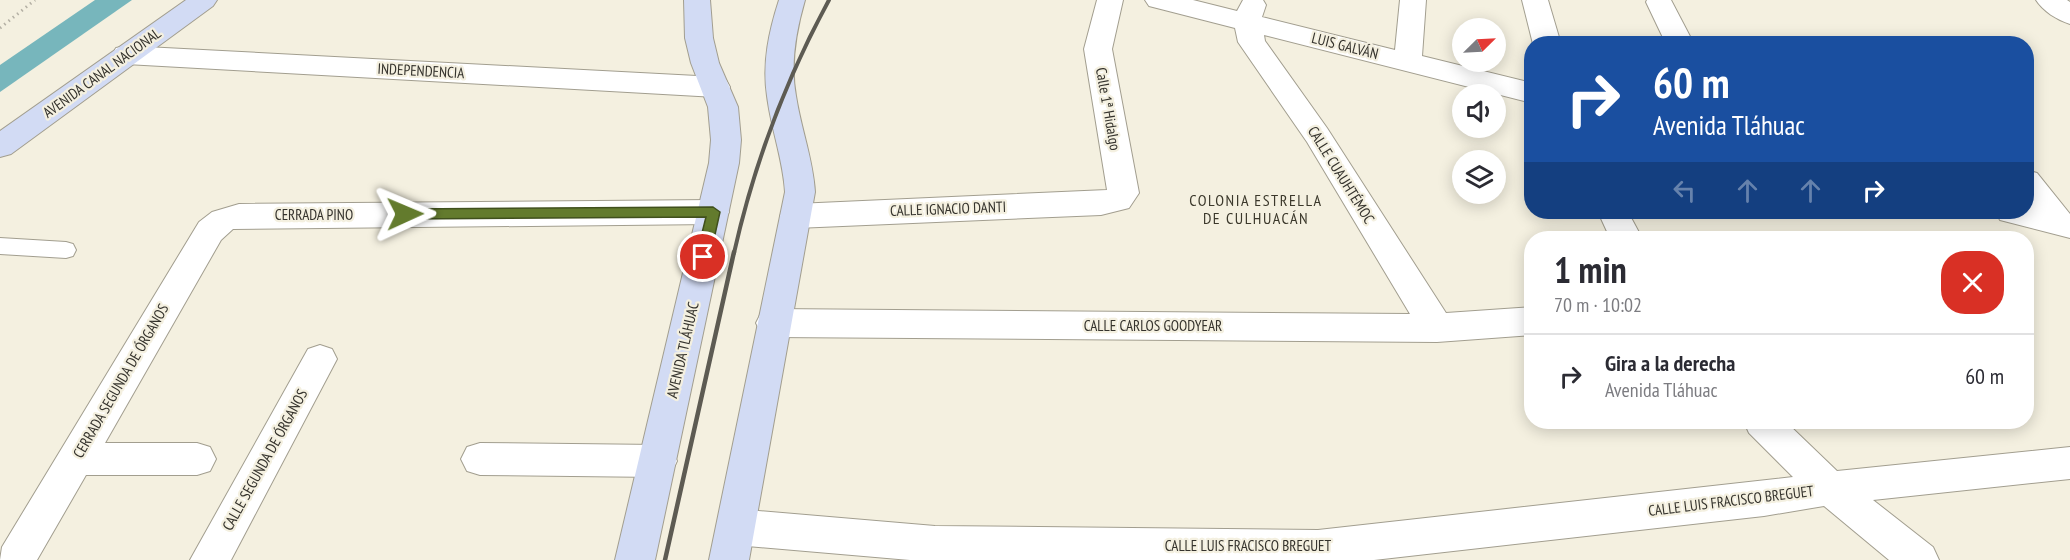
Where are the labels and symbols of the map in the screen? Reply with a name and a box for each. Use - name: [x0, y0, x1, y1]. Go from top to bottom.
- north arrow: [1452, 18, 1506, 72]
- street label: AVENIDA CANAL NACIONAL: [39, 23, 165, 122]
- street label: LUIS GALVÁN: [1310, 28, 1380, 63]
- street label: INDEPENDENCIA: [377, 59, 466, 82]
- street label: Calle 1ª Hidalgo: [1092, 66, 1125, 152]
- street label: CALLE CUAUHTÉMOC: [1304, 123, 1379, 227]
- position arrow: [373, 182, 437, 246]
- district label: COLONIA ESTRELLA DE CULHUACÁN: [1189, 190, 1323, 228]
- street label: CALLE IGNACIO DANTI: [890, 197, 1006, 220]
- street label: CERRADA PINO: [275, 205, 353, 224]
- pin: [677, 231, 728, 282]
- street label: CERRADA SEGUNDA DE ÓRGANOS: [69, 300, 173, 461]
- street label: AVENIDA TLÁHUAC: [662, 300, 703, 400]
- street label: CALLE CARLOS GOODYEAR: [1084, 316, 1222, 335]
- street label: CALLE SEGUNDA DE ÓRGANOS: [218, 386, 311, 534]
- street label: CALLE LUIS FRACISCO BREGUET: [1647, 481, 1815, 520]
- street label: CALLE LUIS FRACISCO BREGUET: [1165, 536, 1331, 555]

